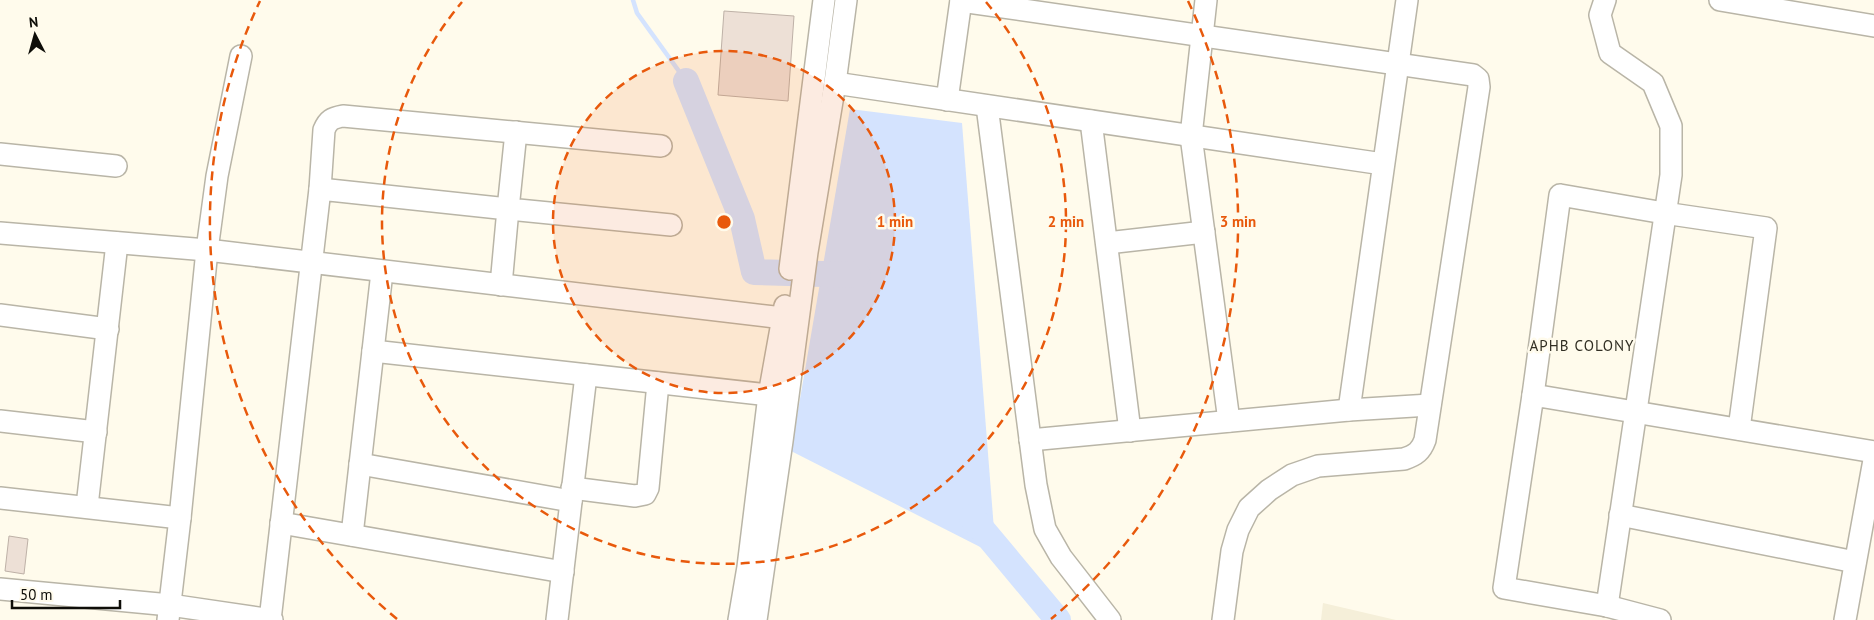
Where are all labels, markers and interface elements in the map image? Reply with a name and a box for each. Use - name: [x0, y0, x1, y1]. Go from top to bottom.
- north arrow: [10, 10, 60, 60]
- text: N: [28, 13, 39, 32]
- text: 1 min: [877, 212, 913, 231]
- text: 2 min: [1048, 212, 1084, 231]
- text: 3 min: [1220, 212, 1256, 231]
- centre of rings: [715, 213, 733, 231]
- district label: APHB COLONY: [1530, 336, 1634, 355]
- scale bar: [12, 578, 120, 610]
- text: 50 m: [20, 585, 53, 604]

